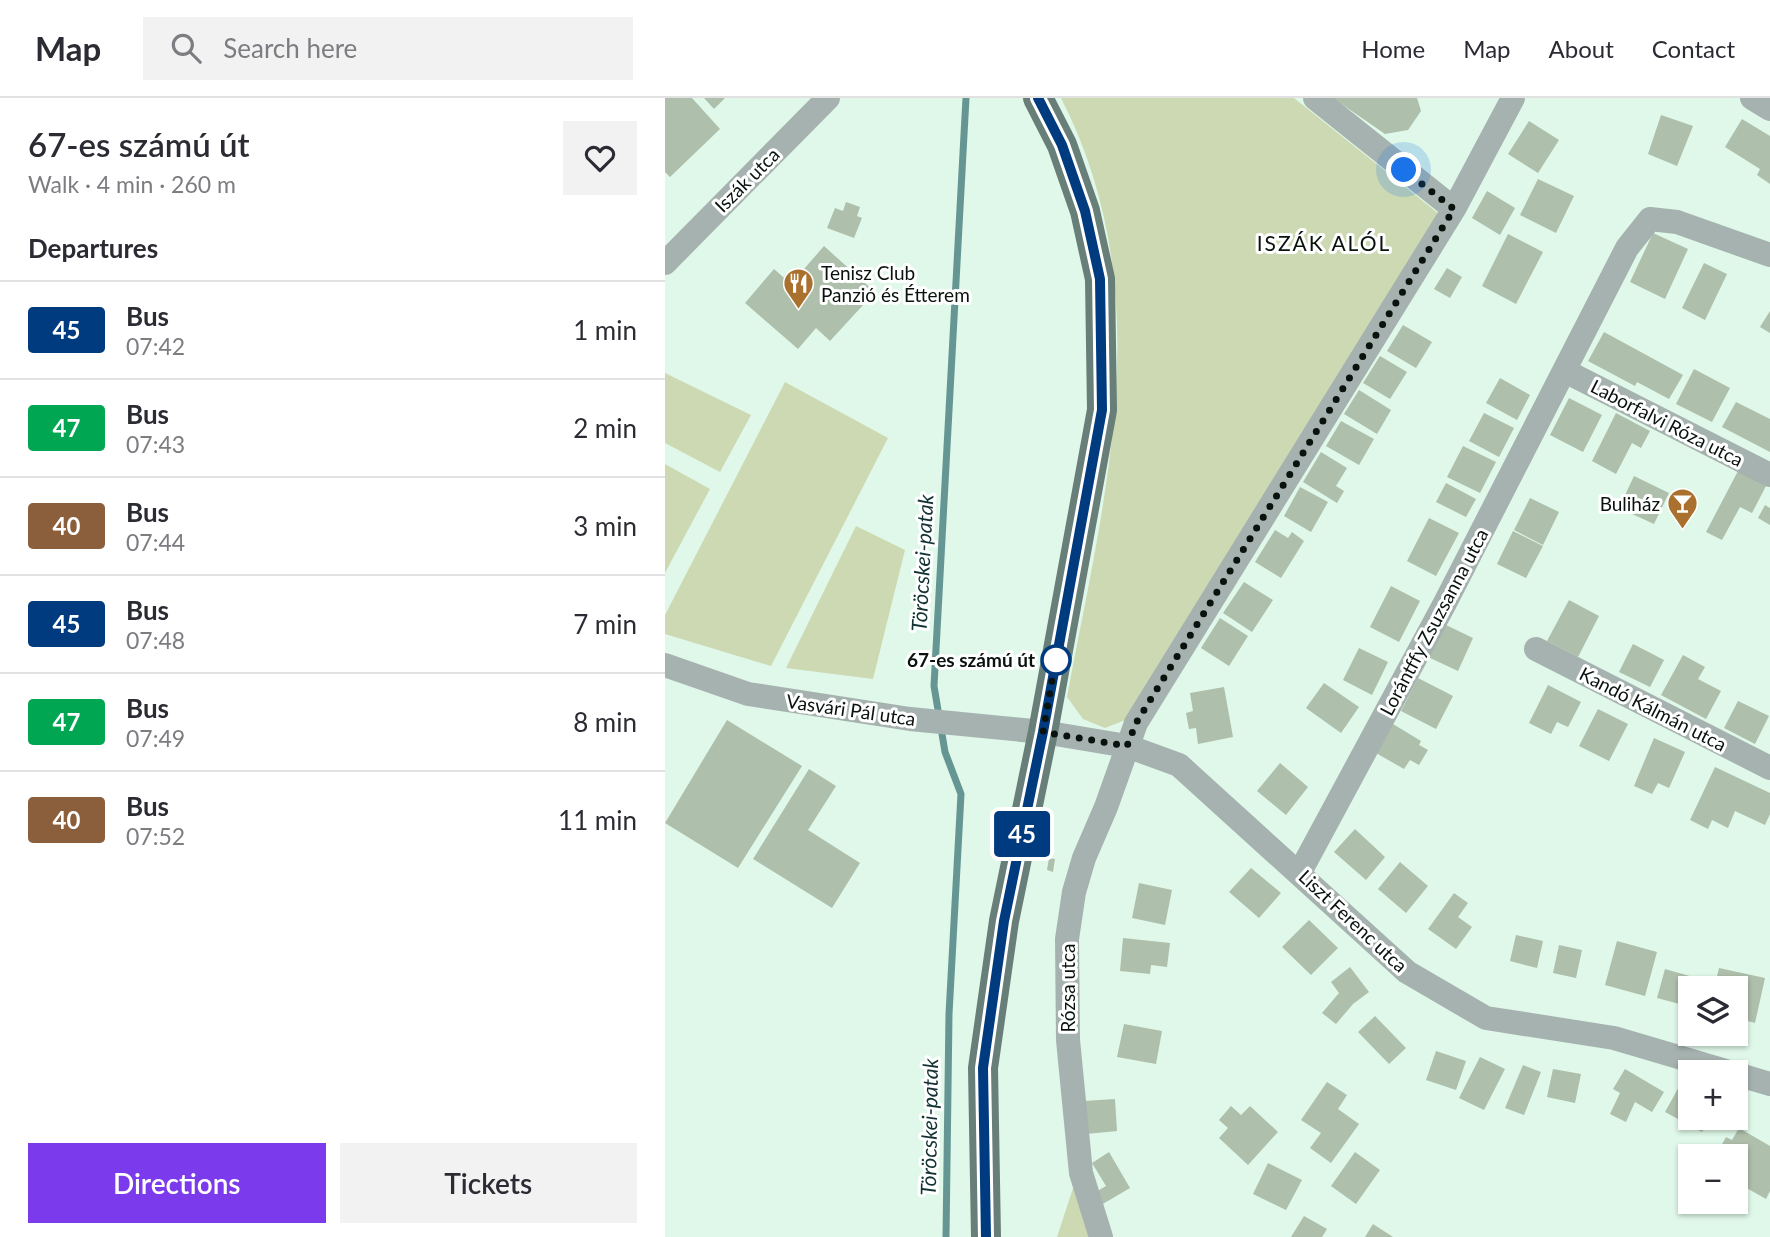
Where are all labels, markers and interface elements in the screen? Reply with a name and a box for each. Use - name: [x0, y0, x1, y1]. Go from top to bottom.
- search box: [143, 17, 633, 80]
- text: Map: [35, 28, 101, 68]
- icon: search: [167, 29, 205, 67]
- text: Search here: [223, 32, 357, 64]
- text: Home: [1361, 34, 1425, 63]
- text: Map: [1463, 34, 1511, 63]
- text: About: [1549, 34, 1614, 63]
- text: Contact: [1652, 34, 1735, 63]
- button: heart: [563, 121, 637, 195]
- text: 67-es számú út: [28, 124, 249, 164]
- street label: Iszák utca: [710, 143, 784, 217]
- your location: [1386, 152, 1421, 187]
- text: Walk · 4 min · 260 m: [28, 170, 236, 198]
- district label: ISZÁK ALÓL: [1257, 230, 1391, 255]
- text: Departures: [28, 232, 158, 264]
- place label: Tenisz Club Panzió és Étterem: [821, 261, 970, 306]
- restaurant icon: Tenisz Club Panzió és Étterem: [781, 267, 815, 311]
- text: Bus: [126, 300, 169, 332]
- text: 1 min: [573, 314, 637, 346]
- text: 45: [53, 315, 80, 344]
- text: 07:42: [126, 332, 185, 360]
- street label: Laborfalvi Róza utca: [1587, 374, 1747, 471]
- text: Bus: [126, 398, 169, 430]
- text: 2 min: [573, 412, 637, 444]
- text: 47: [53, 413, 80, 442]
- text: 07:43: [126, 430, 185, 458]
- bar icon: Buliház: [1666, 487, 1700, 531]
- place label: Buliház: [1600, 492, 1660, 515]
- water label: Töröcskei-patak: [905, 493, 938, 632]
- text: Bus: [126, 496, 169, 528]
- text: 3 min: [573, 510, 637, 542]
- text: 40: [53, 511, 80, 540]
- street label: Lorántffy Zsuzsanna utca: [1375, 524, 1493, 719]
- text: 07:44: [126, 528, 185, 556]
- text: Bus: [126, 594, 169, 626]
- text: 7 min: [573, 608, 637, 640]
- text: 45: [53, 609, 80, 638]
- text: 07:48: [126, 626, 185, 654]
- marker: 67-es számú út: [1041, 645, 1071, 675]
- place label: 67-es számú út: [907, 648, 1035, 671]
- street label: Kandó Kálmán utca: [1576, 662, 1731, 756]
- street label: Vasvári Pál utca: [785, 689, 917, 730]
- text: Bus: [126, 692, 169, 724]
- text: 8 min: [573, 706, 637, 738]
- text: 47: [53, 707, 80, 736]
- text: 07:49: [126, 724, 185, 752]
- text: Bus: [126, 790, 169, 822]
- text: 11 min: [558, 804, 637, 836]
- text: 40: [53, 805, 80, 834]
- line badge: 45: [991, 811, 1053, 857]
- text: 45: [1008, 819, 1036, 848]
- text: 07:52: [126, 822, 185, 850]
- street label: Liszt Ferenc utca: [1294, 865, 1412, 977]
- street label: Rózsa utca: [1056, 944, 1079, 1032]
- map controls: [1678, 976, 1748, 1214]
- button: layers: [1678, 976, 1748, 1046]
- water label: Töröcskei-patak: [915, 1057, 942, 1196]
- button: +: [1678, 1060, 1748, 1130]
- button: Directions: [28, 1143, 326, 1223]
- button: Tickets: [340, 1143, 637, 1223]
- button: −: [1678, 1144, 1748, 1214]

